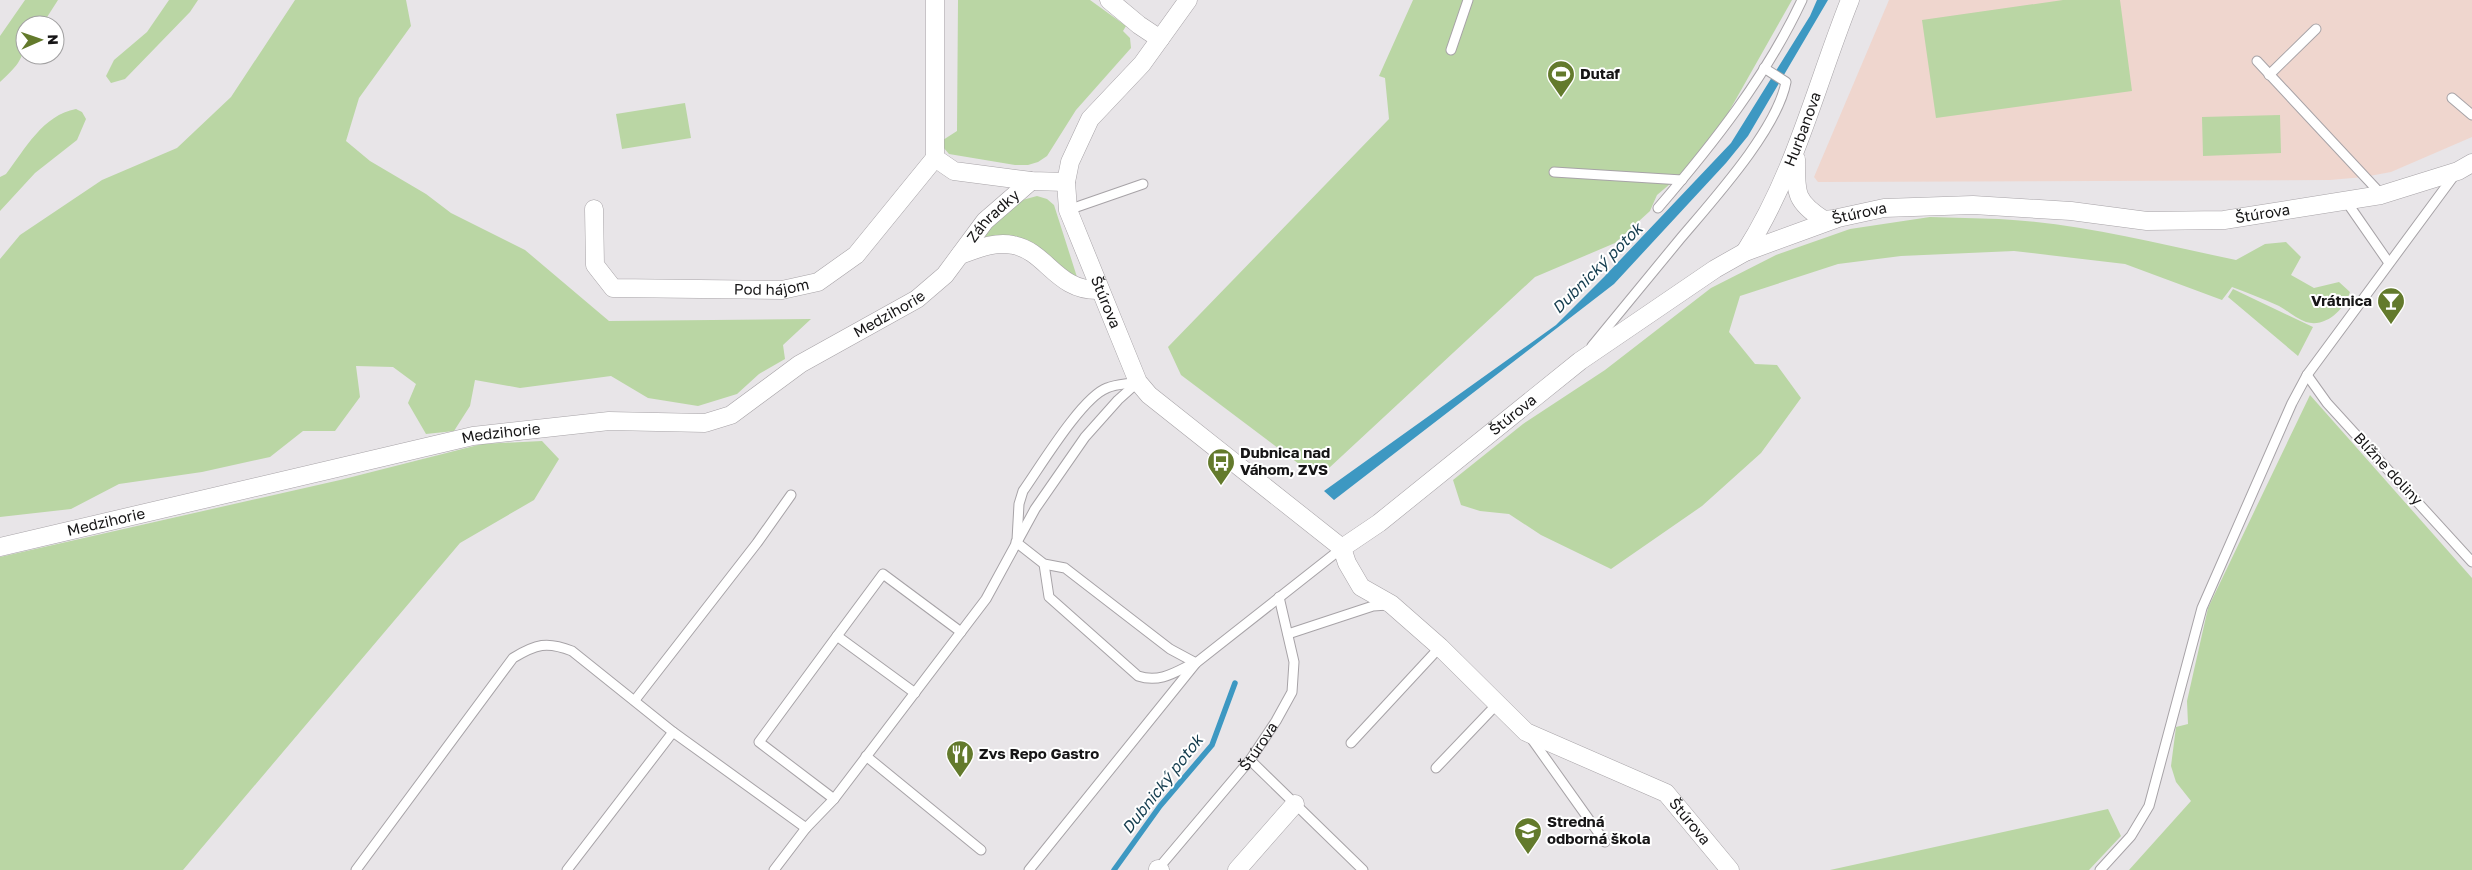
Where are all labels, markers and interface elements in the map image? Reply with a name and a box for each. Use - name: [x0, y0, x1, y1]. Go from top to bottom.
- north arrow: [15, 15, 65, 65]
- text: N: [45, 34, 62, 45]
- sports icon: Dutaf: [1546, 59, 1576, 98]
- place label: Dutaf: [1580, 64, 1620, 82]
- street label: Hurbanova: [1780, 89, 1824, 169]
- street label: Záhradky: [963, 185, 1023, 245]
- street label: Štúrova: [1829, 198, 1888, 227]
- street label: Štúrova: [2234, 200, 2291, 226]
- water label: Dubnický potok: [1547, 217, 1648, 318]
- street label: Štúrova: [1088, 273, 1125, 331]
- street label: Pod hájom: [734, 274, 811, 298]
- street label: Medzihorie: [850, 286, 929, 341]
- bar icon: Vrátnica: [2376, 286, 2406, 325]
- place label: Vrátnica: [2311, 291, 2372, 309]
- street label: Štúrova: [1485, 390, 1539, 439]
- street label: Medzihorie: [459, 419, 542, 446]
- street label: Blížne doliny: [2351, 428, 2427, 509]
- place label: Dubnica nad Váhom, ZVS: [1240, 443, 1330, 478]
- bus stop icon: Dubnica nad Váhom, ZVS: [1206, 447, 1236, 486]
- street label: Medzihorie: [65, 503, 147, 539]
- street label: Štúrova: [1235, 718, 1281, 774]
- water label: Dubnický potok: [1117, 729, 1208, 838]
- restaurant icon: Zvs Repo Gastro: [945, 739, 975, 778]
- place label: Zvs Repo Gastro: [979, 744, 1099, 762]
- street label: Štúrova: [1666, 794, 1715, 848]
- place label: Stredná odborná škola: [1547, 812, 1651, 847]
- school or university icon: Stredná odborná škola: [1513, 816, 1543, 855]

